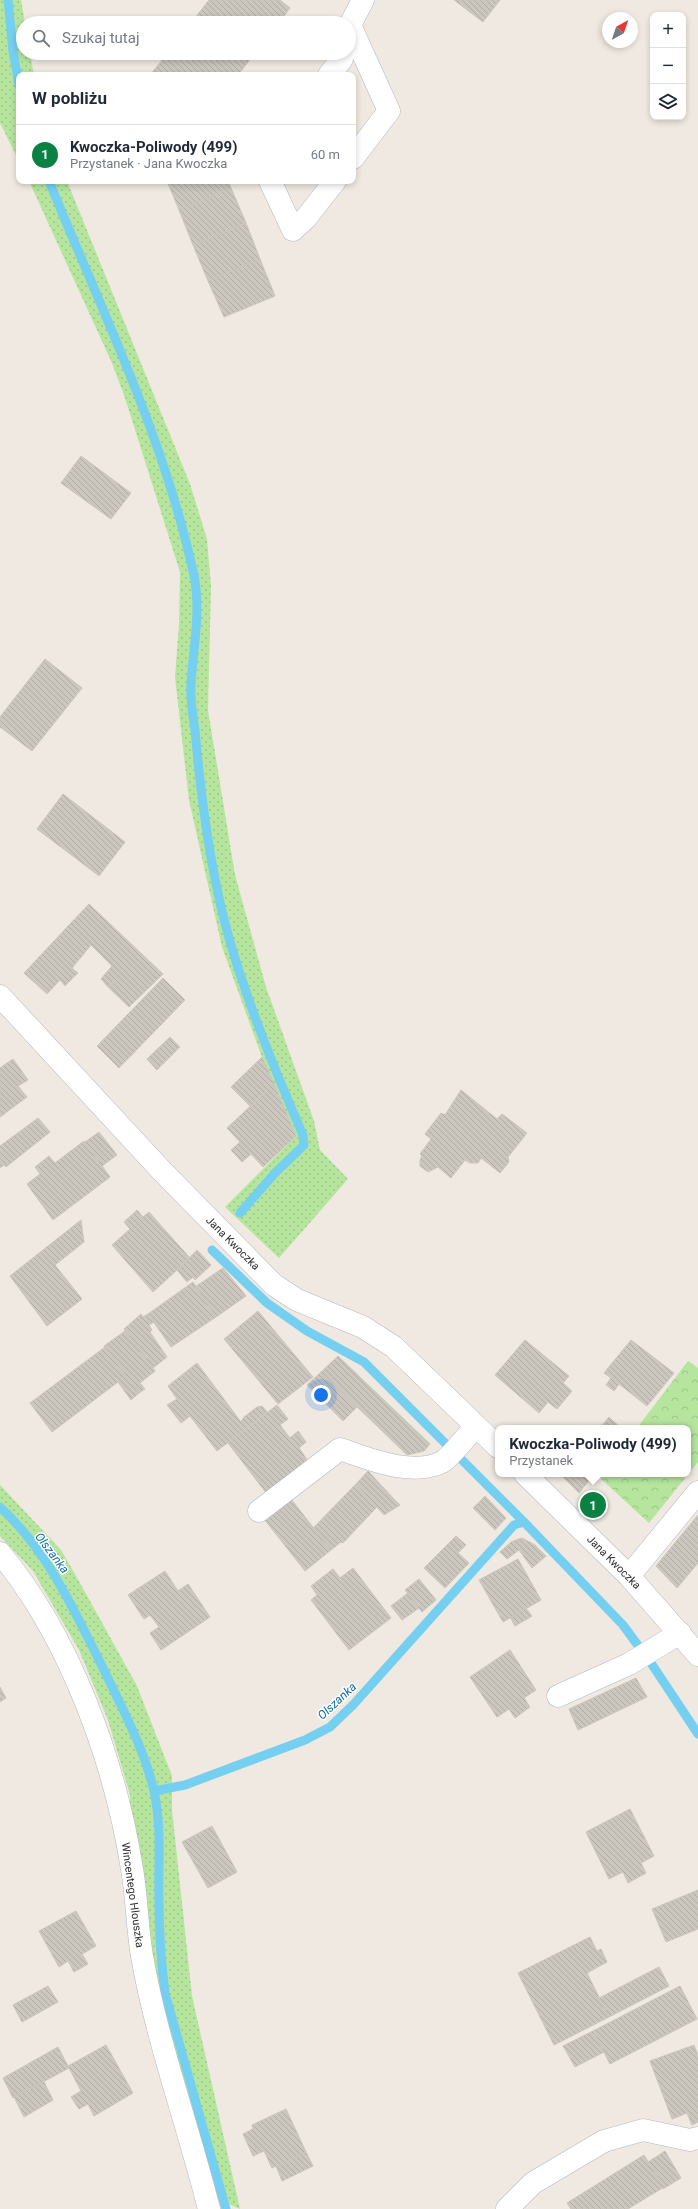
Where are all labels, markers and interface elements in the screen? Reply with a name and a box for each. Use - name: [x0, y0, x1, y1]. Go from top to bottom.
- north arrow: [602, 12, 638, 48]
- map controls: [650, 12, 686, 120]
- button: +: [650, 12, 686, 48]
- search box: [16, 16, 356, 60]
- icon: search: [30, 27, 52, 49]
- text: Szukaj tutaj: [62, 29, 140, 47]
- button: −: [650, 48, 686, 84]
- button: layers: [650, 84, 686, 120]
- text: W pobliżu: [32, 88, 107, 108]
- text: Kwoczka-Poliwody (499): [70, 138, 237, 156]
- text: 1: [41, 147, 49, 162]
- text: 60 m: [311, 147, 340, 162]
- text: Przystanek · Jana Kwoczka: [70, 156, 227, 171]
- street label: Jana Kwoczka: [203, 1214, 262, 1273]
- your location: [311, 1385, 331, 1405]
- popup: [495, 1425, 691, 1477]
- text: Kwoczka-Poliwody (499): [509, 1435, 677, 1453]
- text: Przystanek: [509, 1453, 573, 1468]
- pin: 1: [580, 1490, 606, 1520]
- water label: Olszanka: [32, 1530, 72, 1576]
- street label: Jana Kwoczka: [584, 1533, 643, 1592]
- water label: Olszanka: [315, 1680, 359, 1722]
- street label: Wincentego Hlouszka: [119, 1842, 146, 1949]

